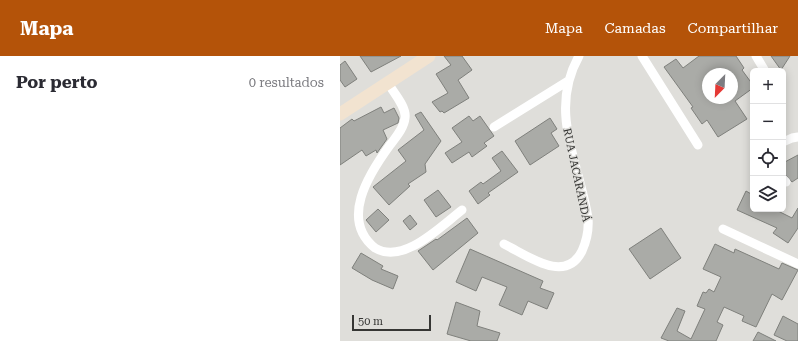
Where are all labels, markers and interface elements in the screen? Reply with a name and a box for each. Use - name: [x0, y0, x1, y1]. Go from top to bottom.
- text: Mapa: [20, 17, 73, 40]
- text: Mapa: [545, 20, 582, 36]
- text: Camadas: [604, 20, 666, 36]
- text: Compartilhar: [688, 20, 778, 36]
- north arrow: [702, 68, 738, 104]
- map controls: [750, 68, 786, 212]
- button: +: [750, 68, 786, 104]
- text: Por perto: [16, 72, 97, 92]
- text: 0 resultados: [249, 75, 324, 90]
- button: −: [750, 104, 786, 140]
- street label: RUA JACARANDÁ: [560, 127, 594, 223]
- button: locate: [750, 140, 786, 176]
- button: layers: [750, 176, 786, 212]
- scale bar: [352, 313, 431, 332]
- text: 50 m: [358, 315, 383, 328]

